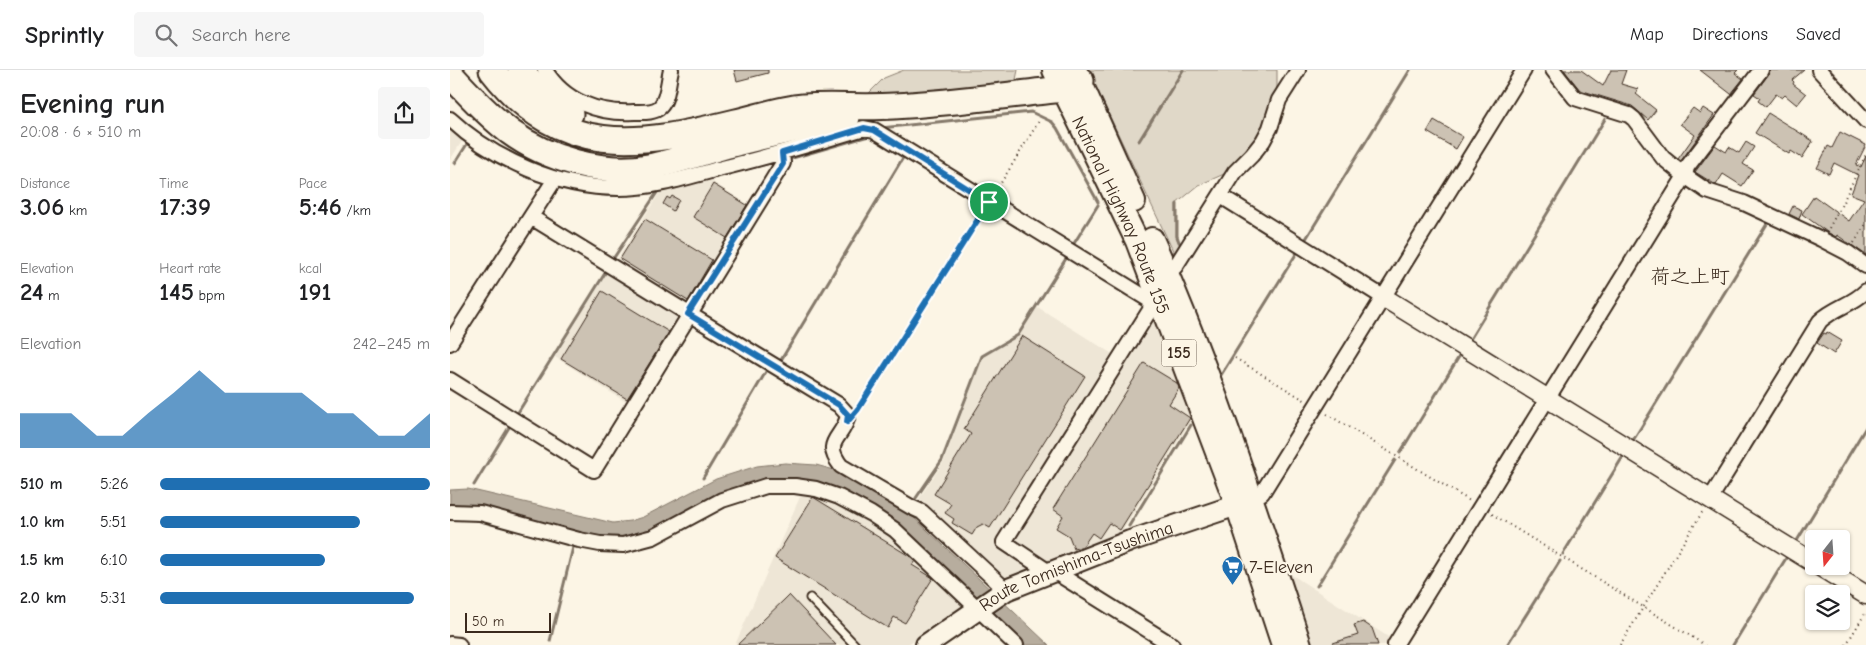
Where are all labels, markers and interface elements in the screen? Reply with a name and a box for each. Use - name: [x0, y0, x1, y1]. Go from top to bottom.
- search box: [134, 12, 484, 57]
- text: Sprintly: [25, 21, 104, 49]
- icon: search: [152, 21, 180, 49]
- text: Search here: [192, 24, 291, 46]
- text: Map: [1630, 24, 1664, 45]
- text: Directions: [1692, 24, 1768, 45]
- text: Saved: [1796, 24, 1841, 45]
- button: share: [378, 87, 430, 139]
- text: Evening run: [20, 88, 165, 120]
- street label: National Highway Route 155: [1067, 113, 1174, 317]
- text: 20:08 · 6 × 510 m: [20, 123, 141, 141]
- text: Distance: [20, 175, 70, 192]
- text: Time: [159, 175, 188, 192]
- text: Pace: [299, 175, 327, 192]
- pin: [968, 181, 1010, 223]
- icon: arrive: [975, 188, 1003, 216]
- text: 3.06: [20, 192, 64, 221]
- text: 17:39: [159, 192, 211, 221]
- text: 5:46: [299, 192, 342, 221]
- text: km: [64, 202, 87, 219]
- text: /km: [342, 202, 371, 219]
- text: Elevation: [20, 260, 74, 277]
- text: Heart rate: [159, 260, 221, 277]
- text: kcal: [299, 260, 322, 277]
- district label: 荷之上町: [1650, 265, 1730, 288]
- text: 24: [20, 277, 43, 306]
- text: 145: [159, 277, 194, 306]
- text: 191: [299, 277, 331, 306]
- text: m: [43, 287, 60, 304]
- text: bpm: [194, 287, 225, 304]
- text: Elevation: [20, 335, 81, 353]
- text: 242–245 m: [353, 335, 430, 353]
- road number: 155: [1162, 340, 1196, 366]
- text: 510 m: [20, 475, 62, 493]
- text: 5:26: [100, 475, 129, 493]
- text: 1.0 km: [20, 513, 65, 531]
- text: 5:51: [100, 513, 127, 531]
- street label: Route Tomishima-Tsushima: [975, 517, 1176, 616]
- north arrow: [1805, 530, 1850, 575]
- map controls: [1805, 530, 1850, 630]
- text: 1.5 km: [20, 551, 64, 569]
- text: 6:10: [100, 551, 128, 569]
- supermarket icon: 7-Eleven: [1221, 555, 1245, 586]
- place label: 7-Eleven: [1249, 557, 1313, 578]
- button: layers: [1805, 585, 1850, 630]
- text: 2.0 km: [20, 589, 66, 607]
- text: 5:31: [100, 589, 126, 607]
- scale bar: [465, 610, 551, 633]
- text: 50 m: [472, 613, 504, 630]

